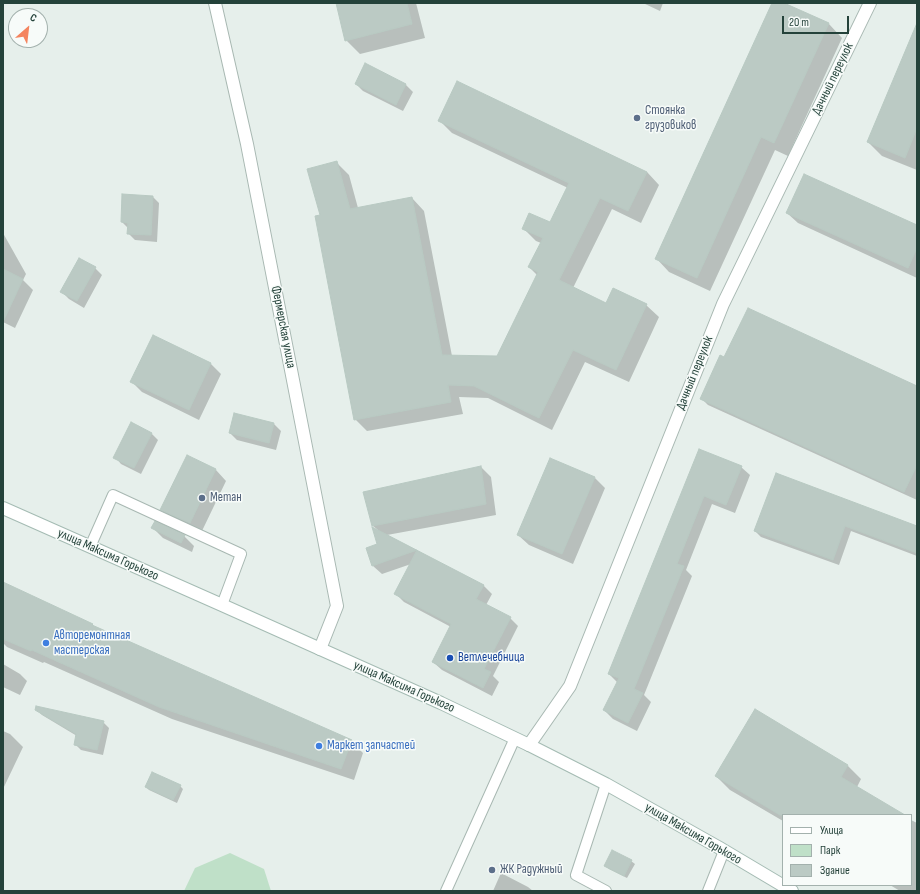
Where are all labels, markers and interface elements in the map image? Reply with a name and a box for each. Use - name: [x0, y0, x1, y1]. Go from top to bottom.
- north arrow: [8, 8, 48, 48]
- scale bar: [784, 8, 851, 34]
- text: С: [28, 11, 39, 25]
- text: 20 m: [789, 15, 809, 30]
- street label: Дачный переулок: [809, 41, 857, 117]
- place label: Стоянка грузовиков: [645, 103, 696, 134]
- marker: Стоянка грузовиков: [632, 113, 642, 123]
- street label: Фермерская улица: [267, 285, 299, 369]
- street label: Дачный переулок: [673, 334, 717, 412]
- place label: Метан: [210, 490, 242, 506]
- marker: Метан: [197, 493, 207, 503]
- street label: улица Максима Горького: [55, 526, 161, 584]
- place label: Авторемонтная мастерская: [54, 628, 130, 659]
- marker: Авторемонтная мастерская: [41, 638, 51, 648]
- place label: Ветлечебница: [458, 650, 524, 666]
- marker: Ветлечебница: [445, 653, 455, 663]
- street label: улица Максима Горького: [351, 658, 457, 716]
- place label: Маркет запчастей: [327, 738, 415, 754]
- marker: Маркет запчастей: [314, 741, 324, 751]
- street label: улица Максима Горького: [642, 800, 744, 868]
- legend: [782, 814, 912, 886]
- text: Улица: [820, 823, 843, 838]
- text: Парк: [820, 843, 840, 858]
- place label: ЖК Радужный: [500, 862, 562, 878]
- text: Здание: [820, 863, 850, 878]
- marker: ЖК Радужный: [487, 865, 497, 875]

